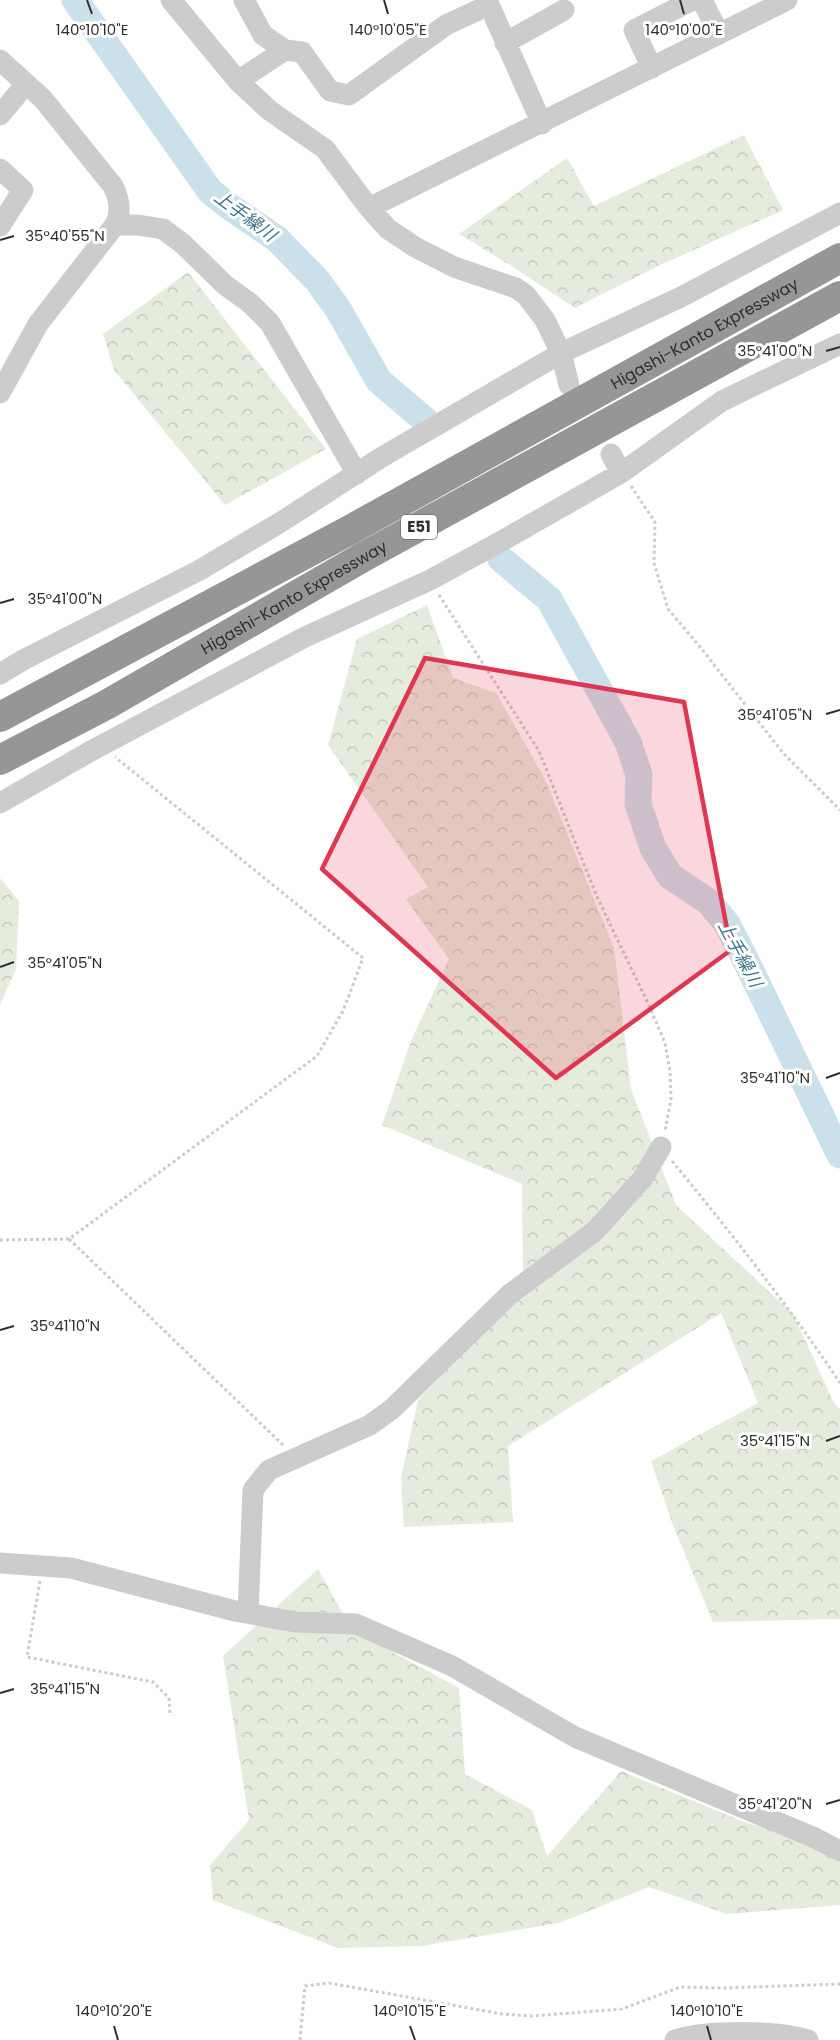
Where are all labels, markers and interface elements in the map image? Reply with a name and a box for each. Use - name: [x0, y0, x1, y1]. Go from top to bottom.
- text: 140°10'10"E: [56, 19, 128, 40]
- text: 140°10'05"E: [349, 19, 427, 40]
- text: 140°10'00"E: [645, 19, 723, 40]
- water label: 上手繰川: [209, 184, 283, 248]
- text: 35°40'55"N: [25, 225, 105, 246]
- street label: Higashi-Kanto Expressway: [606, 272, 802, 395]
- text: 35°41'00"N: [738, 340, 812, 361]
- road number: E51: [401, 515, 437, 539]
- street label: Higashi-Kanto Expressway: [197, 535, 391, 660]
- text: 35°41'00"N: [28, 588, 102, 609]
- text: 35°41'05"N: [738, 704, 812, 725]
- water label: 上手繰川: [713, 916, 769, 993]
- text: 35°41'05"N: [28, 952, 102, 973]
- text: 35°41'10"N: [740, 1067, 810, 1088]
- text: 35°41'10"N: [30, 1315, 100, 1336]
- text: 35°41'15"N: [740, 1430, 810, 1451]
- text: 35°41'15"N: [30, 1678, 100, 1699]
- text: 35°41'20"N: [738, 1793, 812, 1814]
- text: 140°10'20"E: [76, 2000, 152, 2021]
- text: 140°10'15"E: [374, 2000, 446, 2021]
- text: 140°10'10"E: [671, 2000, 743, 2021]

